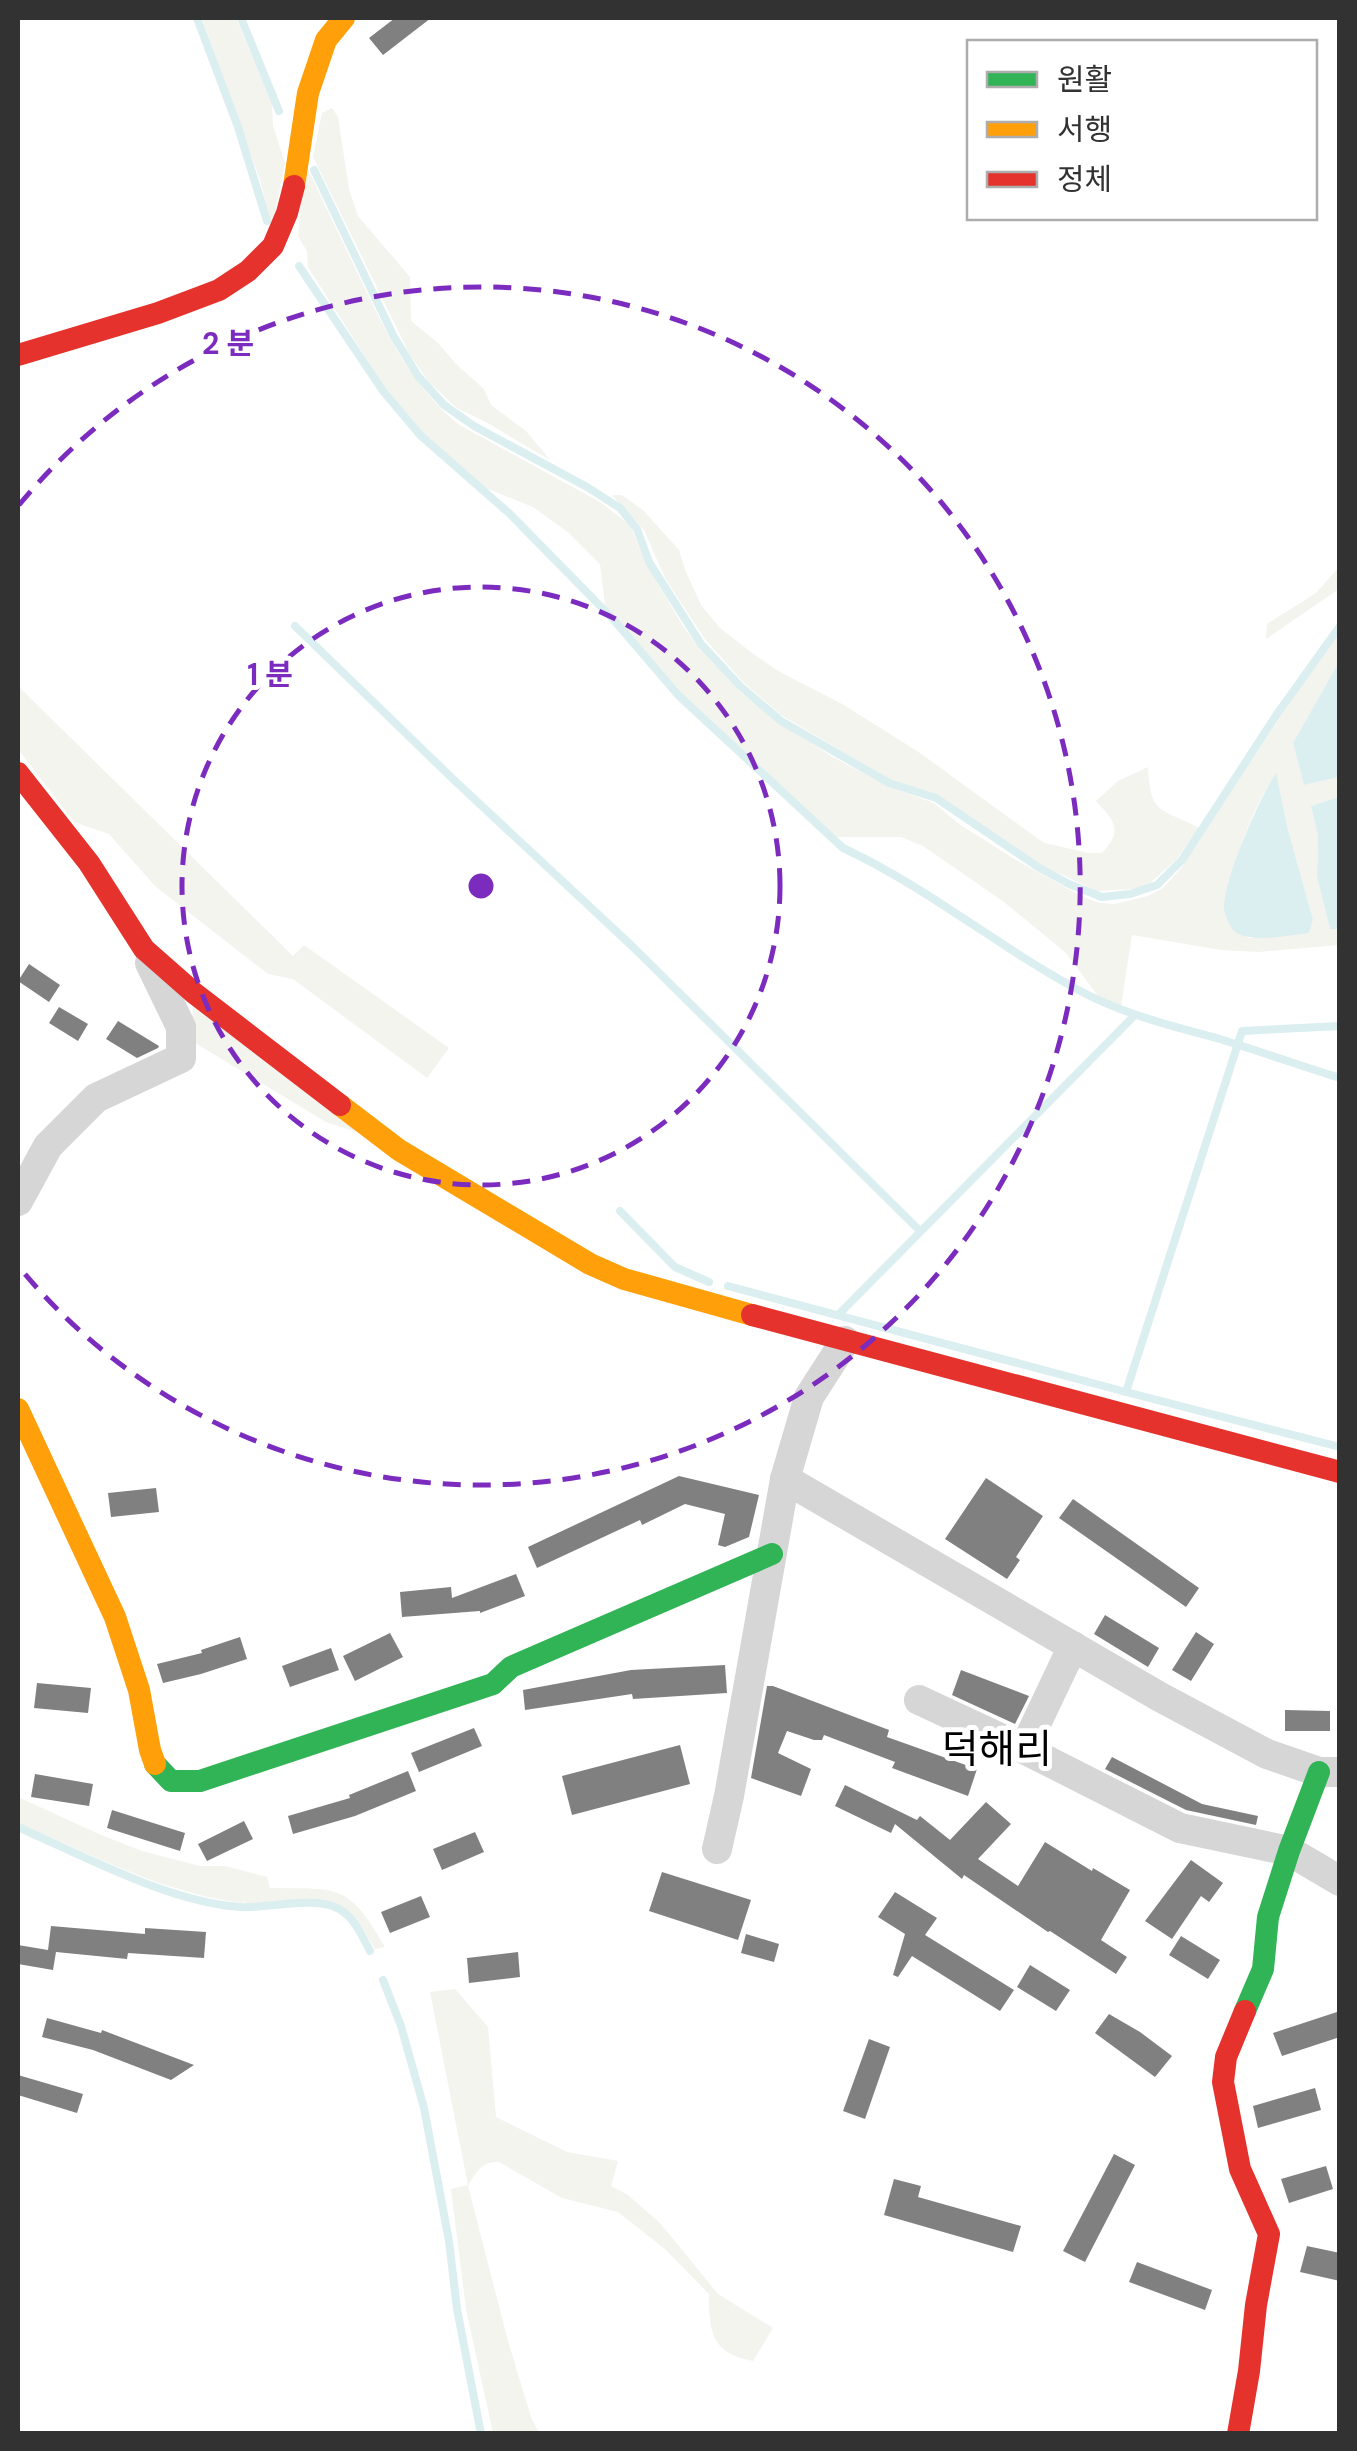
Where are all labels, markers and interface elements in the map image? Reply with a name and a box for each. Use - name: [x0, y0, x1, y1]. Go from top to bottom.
- legend: [967, 40, 1317, 220]
- text: 원활: [1057, 60, 1112, 99]
- text: 서행: [1057, 110, 1112, 149]
- text: 정체: [1057, 160, 1112, 199]
- text: 2 분: [202, 324, 254, 363]
- text: 1 분: [247, 655, 293, 694]
- centre of rings: [463, 868, 499, 904]
- district label: 덕해리: [942, 1723, 1052, 1775]

